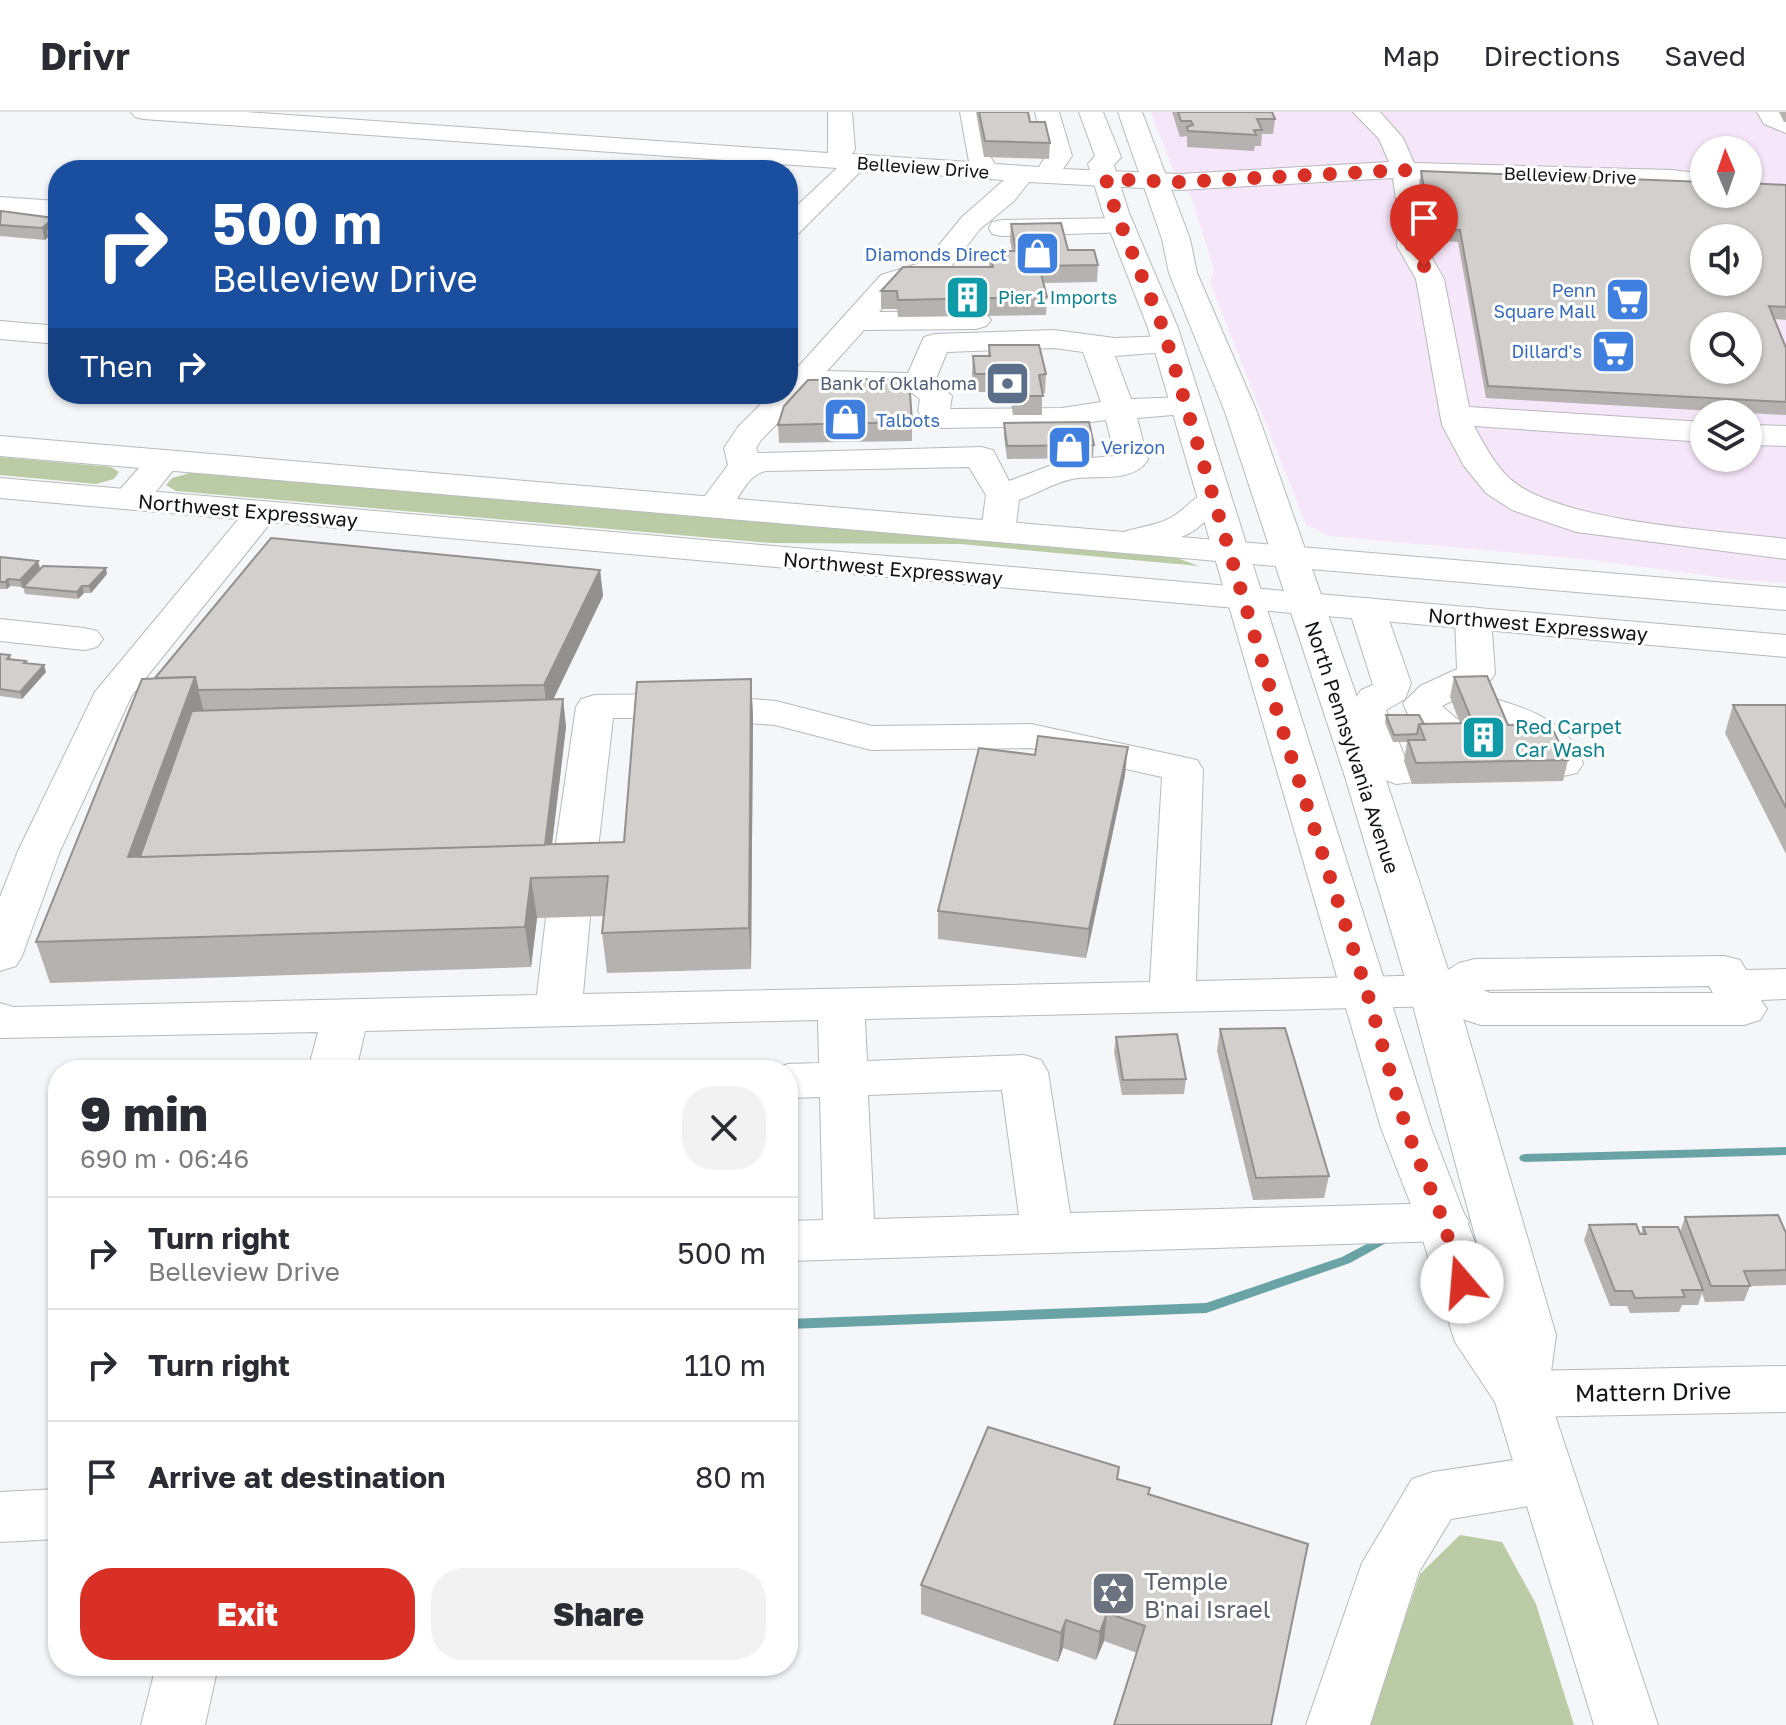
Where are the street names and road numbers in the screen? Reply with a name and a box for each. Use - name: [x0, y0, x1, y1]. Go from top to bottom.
- street label: Belleview Drive: [856, 151, 990, 183]
- street label: Belleview Drive: [1503, 162, 1637, 188]
- street label: Northwest Expressway: [137, 488, 359, 532]
- street label: Northwest Expressway: [782, 546, 1004, 590]
- street label: Northwest Expressway: [1427, 602, 1649, 646]
- street label: North Pennsylvania Avenue: [1301, 618, 1405, 876]
- street label: Mattern Drive: [1575, 1375, 1731, 1407]

